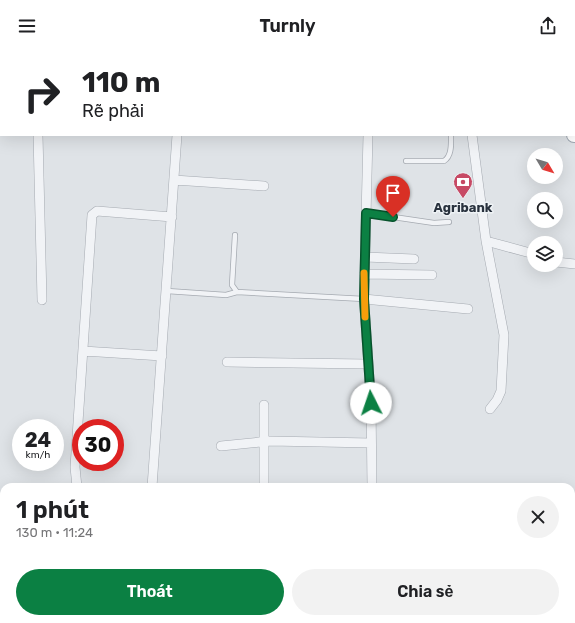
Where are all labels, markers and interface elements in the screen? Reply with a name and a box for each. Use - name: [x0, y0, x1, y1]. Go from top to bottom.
- icon: menu: [16, 15, 38, 37]
- text: Turnly: [259, 15, 316, 37]
- icon: share: [537, 15, 559, 37]
- text: 110 m: [82, 66, 160, 99]
- icon: right: [16, 68, 68, 120]
- text: Rẽ phải: [82, 100, 144, 122]
- north arrow: [527, 148, 563, 184]
- map controls: [527, 148, 563, 272]
- bank icon: Agribank: [452, 171, 474, 199]
- pin: [376, 176, 410, 217]
- icon: arrive: [382, 182, 404, 204]
- button: search: [527, 192, 563, 228]
- place label: Agribank: [434, 200, 493, 215]
- button: layers: [527, 236, 563, 272]
- position arrow: [350, 382, 392, 424]
- speed limit sign: 30: [72, 419, 124, 471]
- text: 24: [25, 428, 51, 452]
- text: km/h: [26, 449, 50, 461]
- text: 1 phút: [16, 496, 89, 524]
- button: close: [517, 496, 559, 538]
- text: 130 m · 11:24: [16, 525, 93, 540]
- button: Thoát: [16, 569, 284, 615]
- button: Chia sẻ: [292, 569, 559, 615]

